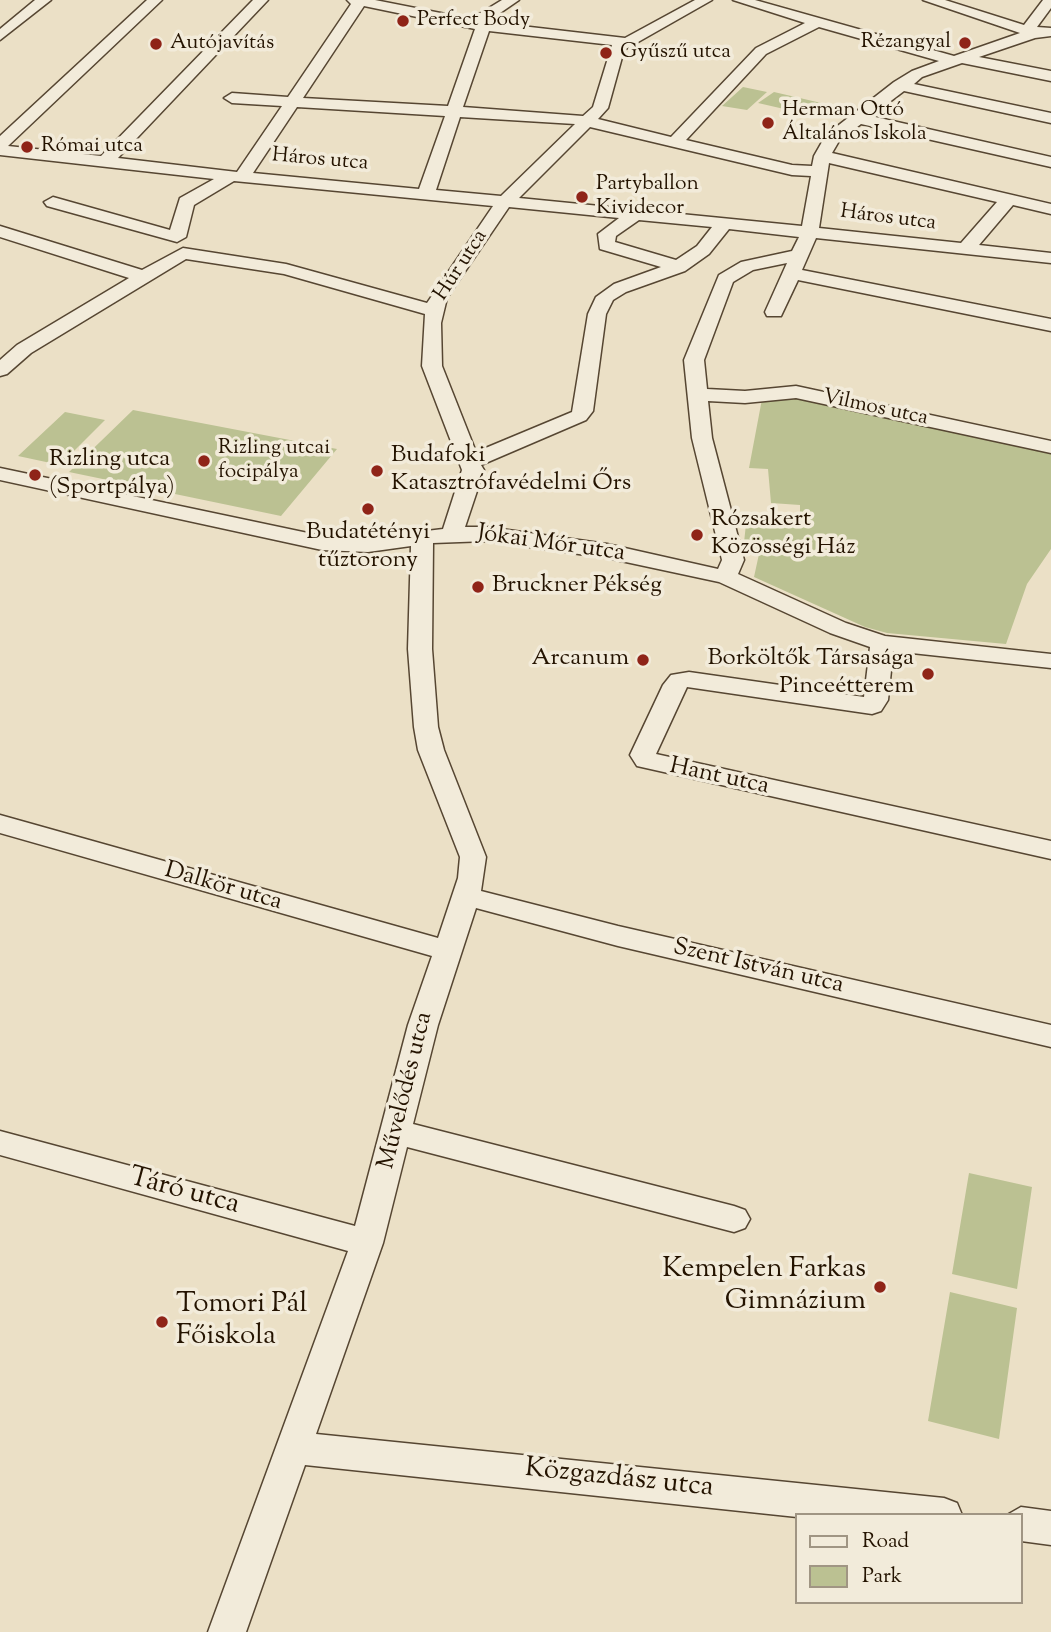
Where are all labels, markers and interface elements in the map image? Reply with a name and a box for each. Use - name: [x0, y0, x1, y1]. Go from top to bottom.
- place label: Perfect Body: [417, 8, 530, 34]
- marker: Perfect Body: [395, 13, 411, 29]
- place label: Rézangyal: [861, 30, 951, 56]
- place label: Autójavítás: [170, 31, 274, 57]
- marker: Rézangyal: [957, 35, 973, 51]
- marker: Autójavítás: [148, 36, 164, 52]
- place label: Gyűszű utca: [620, 40, 731, 66]
- marker: Gyűszű utca: [598, 45, 614, 61]
- place label: Herman Ottó Általános Iskola: [782, 98, 927, 148]
- marker: Herman Ottó Általános Iskola: [760, 115, 776, 131]
- place label: Római utca: [41, 134, 143, 160]
- marker: Római utca: [19, 139, 35, 155]
- street label: Háros utca: [271, 144, 369, 178]
- place label: Partyballon Kividecor: [596, 172, 699, 222]
- marker: Partyballon Kividecor: [574, 189, 590, 205]
- street label: Háros utca: [839, 201, 937, 237]
- street label: Húr utca: [430, 226, 494, 306]
- street label: Vilmos utca: [820, 386, 930, 432]
- place label: Rizling utcai focipálya: [218, 436, 330, 486]
- place label: Budafoki Katasztrófavédelmi Őrs: [391, 443, 631, 499]
- place label: Rizling utca (Sportpálya): [49, 447, 175, 503]
- marker: Rizling utcai focipálya: [196, 453, 212, 469]
- marker: Budafoki Katasztrófavédelmi Őrs: [369, 463, 385, 479]
- marker: Rizling utca (Sportpálya): [27, 467, 43, 483]
- marker: Budatétényi tűztorony: [360, 501, 376, 517]
- place label: Rózsakert Közösségi Ház: [711, 507, 855, 563]
- place label: Budatétényi tűztorony: [306, 520, 430, 576]
- street label: Jókai Mór utca: [475, 520, 627, 570]
- marker: Rózsakert Közösségi Ház: [689, 527, 705, 543]
- place label: Bruckner Pékség: [492, 573, 662, 601]
- marker: Bruckner Pékség: [470, 579, 486, 595]
- place label: Arcanum: [531, 646, 629, 674]
- place label: Borköltők Társasága Pinceétterem: [707, 646, 914, 702]
- marker: Arcanum: [635, 652, 651, 668]
- marker: Borköltők Társasága Pinceétterem: [920, 666, 936, 682]
- street label: Hant utca: [666, 753, 772, 803]
- street label: Dalkör utca: [161, 858, 285, 918]
- street label: Szent István utca: [670, 934, 846, 1002]
- street label: Művelődés utca: [374, 1009, 440, 1173]
- street label: Táró utca: [125, 1162, 243, 1224]
- place label: Kempelen Farkas Gimnázium: [662, 1254, 866, 1320]
- marker: Kempelen Farkas Gimnázium: [872, 1279, 888, 1295]
- place label: Tomori Pál Főiskola: [176, 1289, 307, 1355]
- marker: Tomori Pál Főiskola: [154, 1314, 170, 1330]
- street label: Közgazdász utca: [523, 1453, 715, 1507]
- legend: [796, 1513, 1023, 1604]
- text: Road: [862, 1527, 909, 1557]
- text: Park: [862, 1562, 902, 1592]

